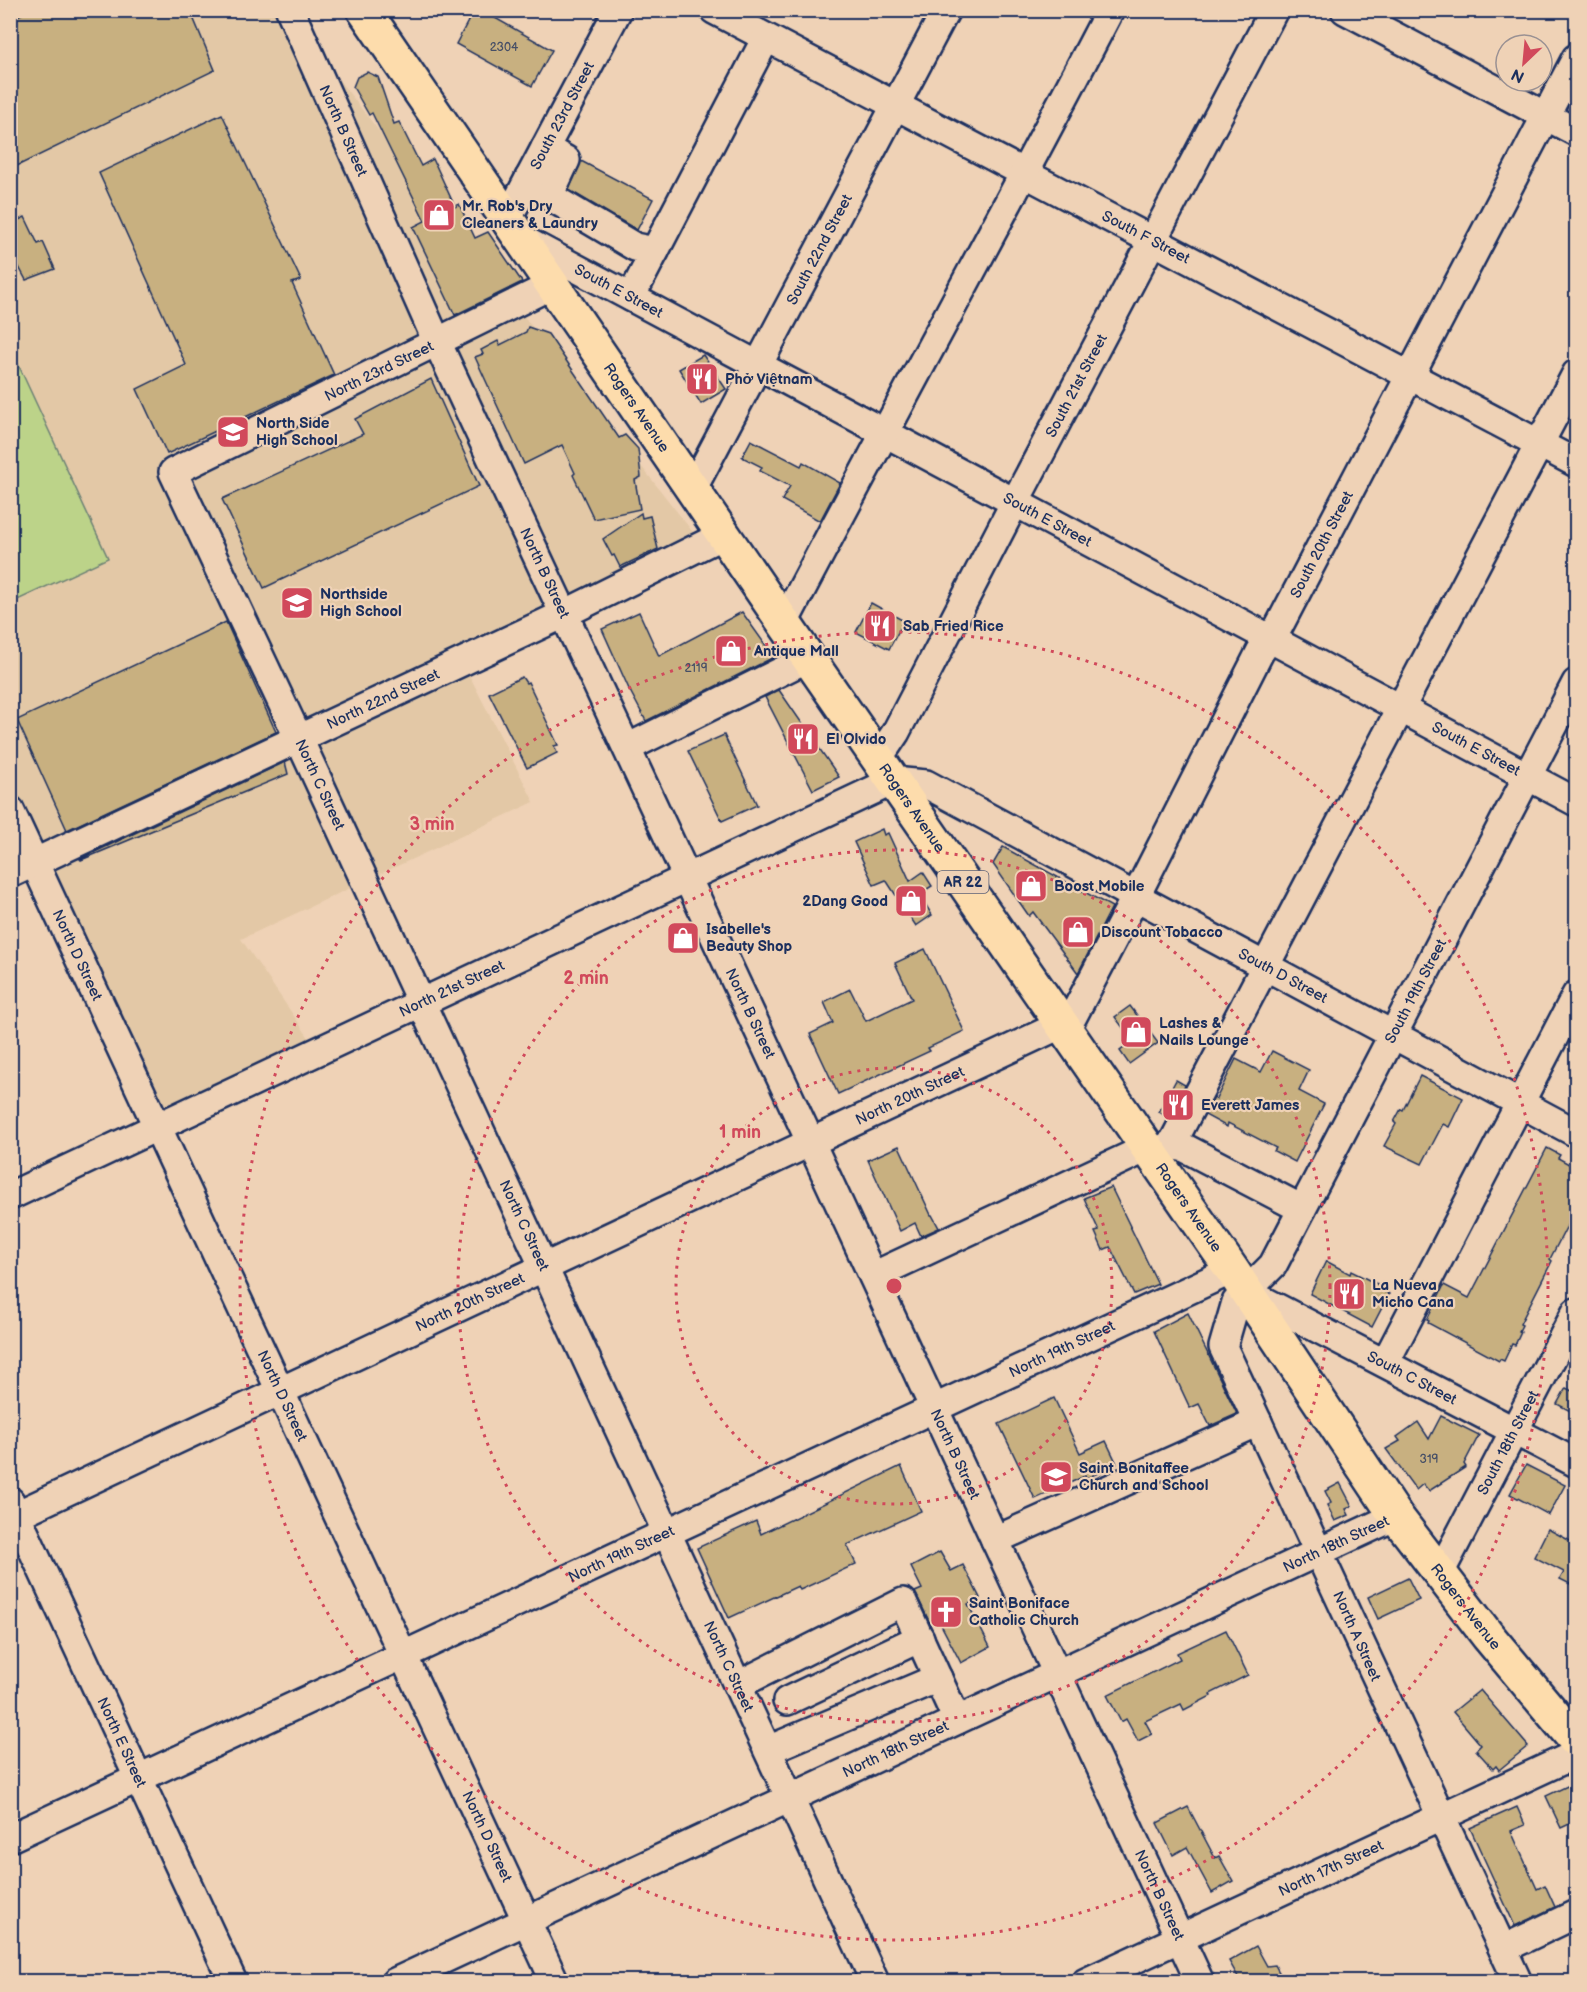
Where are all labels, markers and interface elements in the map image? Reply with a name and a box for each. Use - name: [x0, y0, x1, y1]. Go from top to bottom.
- north arrow: [1494, 33, 1554, 93]
- house number: 2304: [490, 40, 519, 55]
- street label: South 23rd Street: [526, 58, 599, 173]
- text: N: [1509, 64, 1528, 86]
- street label: North B Street: [315, 82, 372, 180]
- street label: South 22nd Street: [783, 191, 857, 308]
- shop icon: Mr. Rob's Dry Cleaners & Laundry: [421, 197, 457, 233]
- place label: Mr. Rob's Dry Cleaners & Laundry: [462, 197, 598, 233]
- street label: South F Street: [1099, 207, 1193, 269]
- street label: South E Street: [571, 260, 666, 323]
- street label: South 21st Street: [1042, 330, 1112, 441]
- street label: North 23rd Street: [322, 337, 437, 406]
- street label: Rogers Avenue: [599, 360, 673, 456]
- restaurant icon: Phở Việtnam: [684, 361, 720, 397]
- place label: Phở Việtnam: [725, 370, 813, 389]
- school or university icon: North Side High School: [215, 414, 251, 450]
- place label: North Side High School: [256, 414, 338, 450]
- street label: South 20th Street: [1286, 487, 1358, 602]
- street label: South E Street: [1000, 489, 1095, 552]
- street label: North B Street: [515, 525, 574, 622]
- school or university icon: Northside High School: [279, 585, 315, 621]
- place label: Northside High School: [320, 585, 402, 621]
- restaurant icon: Sab Fried Rice: [862, 608, 898, 644]
- place label: Sab Fried Rice: [903, 617, 1004, 636]
- shop icon: Antique Mall: [713, 633, 749, 669]
- place label: Antique Mall: [753, 642, 839, 661]
- house number: 2119: [684, 661, 708, 676]
- street label: North 22nd Street: [324, 665, 443, 734]
- street label: South E Street: [1428, 718, 1524, 781]
- restaurant icon: El Olvido: [785, 721, 821, 757]
- place label: El Olvido: [826, 730, 887, 749]
- street label: North C Street: [290, 736, 349, 834]
- street label: Rogers Avenue: [874, 760, 949, 856]
- text: 3 min: [409, 814, 455, 835]
- shop icon: Boost Mobile: [1013, 868, 1049, 904]
- road number: AR 22: [938, 871, 988, 893]
- place label: Boost Mobile: [1054, 877, 1145, 896]
- shop icon: 2Dang Good: [893, 883, 929, 919]
- place label: 2Dang Good: [802, 892, 888, 911]
- street label: North D Street: [48, 907, 107, 1004]
- shop icon: Discount Tobacco: [1060, 914, 1096, 950]
- shop icon: Isabelle's Beauty Shop: [665, 920, 701, 956]
- place label: Isabelle's Beauty Shop: [706, 920, 793, 956]
- place label: Discount Tobacco: [1101, 923, 1223, 942]
- street label: South 19th Street: [1381, 936, 1451, 1047]
- street label: South D Street: [1235, 944, 1331, 1008]
- street label: North 21st Street: [396, 956, 508, 1022]
- street label: North B Street: [721, 965, 779, 1062]
- text: 2 min: [563, 968, 609, 989]
- shop icon: Lashes & Nails Lounge: [1118, 1014, 1154, 1050]
- place label: Lashes & Nails Lounge: [1159, 1014, 1249, 1050]
- street label: North 20th Street: [853, 1062, 968, 1130]
- restaurant icon: Everett James: [1160, 1087, 1196, 1123]
- place label: Everett James: [1201, 1096, 1299, 1115]
- text: 1 min: [719, 1122, 761, 1143]
- street label: Rogers Avenue: [1151, 1160, 1226, 1256]
- street label: North C Street: [495, 1177, 553, 1275]
- street label: North 20th Street: [413, 1269, 528, 1336]
- centre of rings: [884, 1276, 904, 1296]
- restaurant icon: La Nueva Micho Cana: [1331, 1276, 1367, 1312]
- place label: La Nueva Micho Cana: [1372, 1276, 1454, 1312]
- street label: North 19th Street: [1006, 1317, 1119, 1382]
- street label: North D Street: [253, 1347, 311, 1445]
- street label: South C Street: [1364, 1347, 1460, 1410]
- street label: South 18th Street: [1473, 1387, 1544, 1498]
- street label: North B Street: [926, 1406, 984, 1503]
- house number: 319: [1420, 1452, 1439, 1467]
- school or university icon: Saint Bonitaffee Church and School: [1038, 1459, 1074, 1495]
- place label: Saint Bonitaffee Church and School: [1079, 1459, 1208, 1495]
- street label: North 18th Street: [1280, 1511, 1393, 1577]
- street label: North 19th Street: [565, 1521, 678, 1587]
- street label: Rogers Avenue: [1426, 1560, 1505, 1654]
- street label: North A Street: [1328, 1588, 1385, 1684]
- church icon: Saint Boniface Catholic Church: [928, 1594, 964, 1630]
- place label: Saint Boniface Catholic Church: [969, 1594, 1079, 1630]
- street label: North C Street: [699, 1618, 758, 1715]
- street label: North E Street: [92, 1694, 151, 1791]
- street label: North 18th Street: [840, 1716, 952, 1782]
- street label: North D Street: [458, 1788, 516, 1886]
- street label: North 17th Street: [1276, 1836, 1387, 1901]
- street label: North B Street: [1130, 1847, 1189, 1944]

